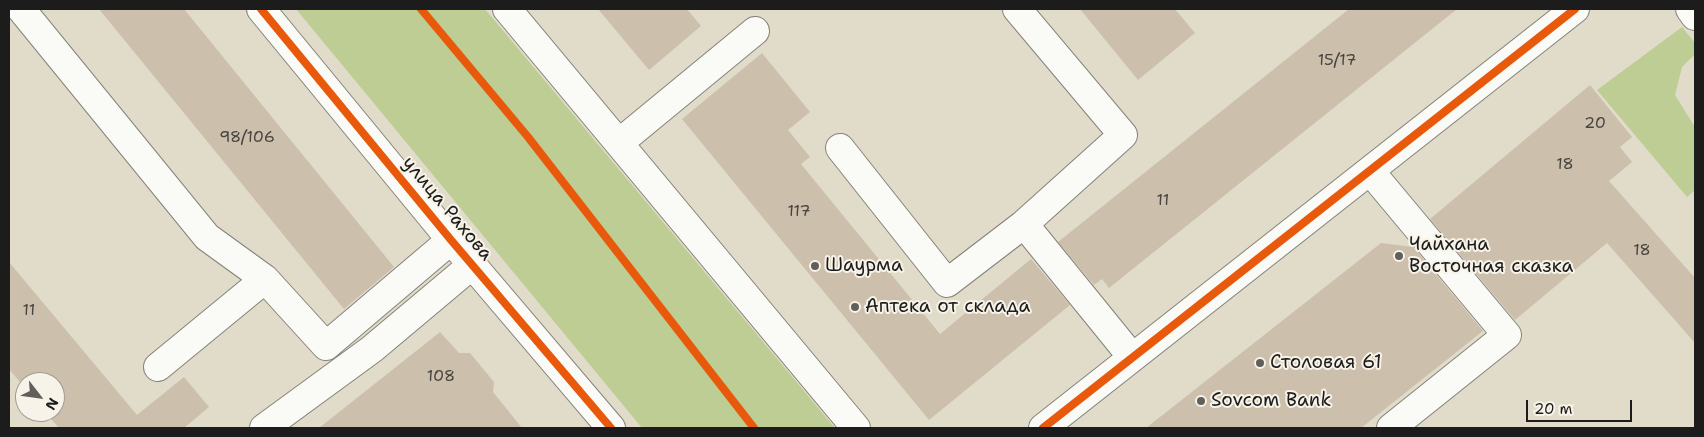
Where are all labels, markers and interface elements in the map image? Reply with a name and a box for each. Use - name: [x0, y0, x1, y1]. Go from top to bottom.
- house number: 15/17: [1318, 51, 1356, 71]
- house number: 20: [1584, 114, 1606, 134]
- house number: 98/106: [219, 128, 275, 148]
- street label: улица Рахова: [397, 152, 497, 266]
- house number: 18: [1556, 155, 1574, 175]
- house number: 11: [1157, 191, 1169, 211]
- house number: 117: [787, 202, 811, 222]
- place label: Чайхана Восточная сказка: [1409, 234, 1573, 278]
- house number: 18: [1633, 241, 1651, 261]
- marker: Чайхана Восточная сказка: [1393, 250, 1405, 262]
- place label: Шаурма: [825, 255, 903, 277]
- marker: Шаурма: [809, 260, 821, 272]
- place label: Аптека от склада: [865, 296, 1030, 318]
- house number: 11: [23, 301, 35, 321]
- marker: Аптека от склада: [849, 301, 861, 313]
- place label: Столовая 61: [1270, 352, 1382, 374]
- marker: Столовая 61: [1254, 357, 1266, 369]
- house number: 108: [427, 367, 455, 387]
- north arrow: [15, 372, 65, 422]
- place label: Sovcom Bank: [1211, 390, 1331, 412]
- scale bar: [1529, 390, 1635, 422]
- text: N: [42, 395, 63, 413]
- marker: Sovcom Bank: [1195, 395, 1207, 407]
- text: 20 m: [1534, 399, 1573, 419]

